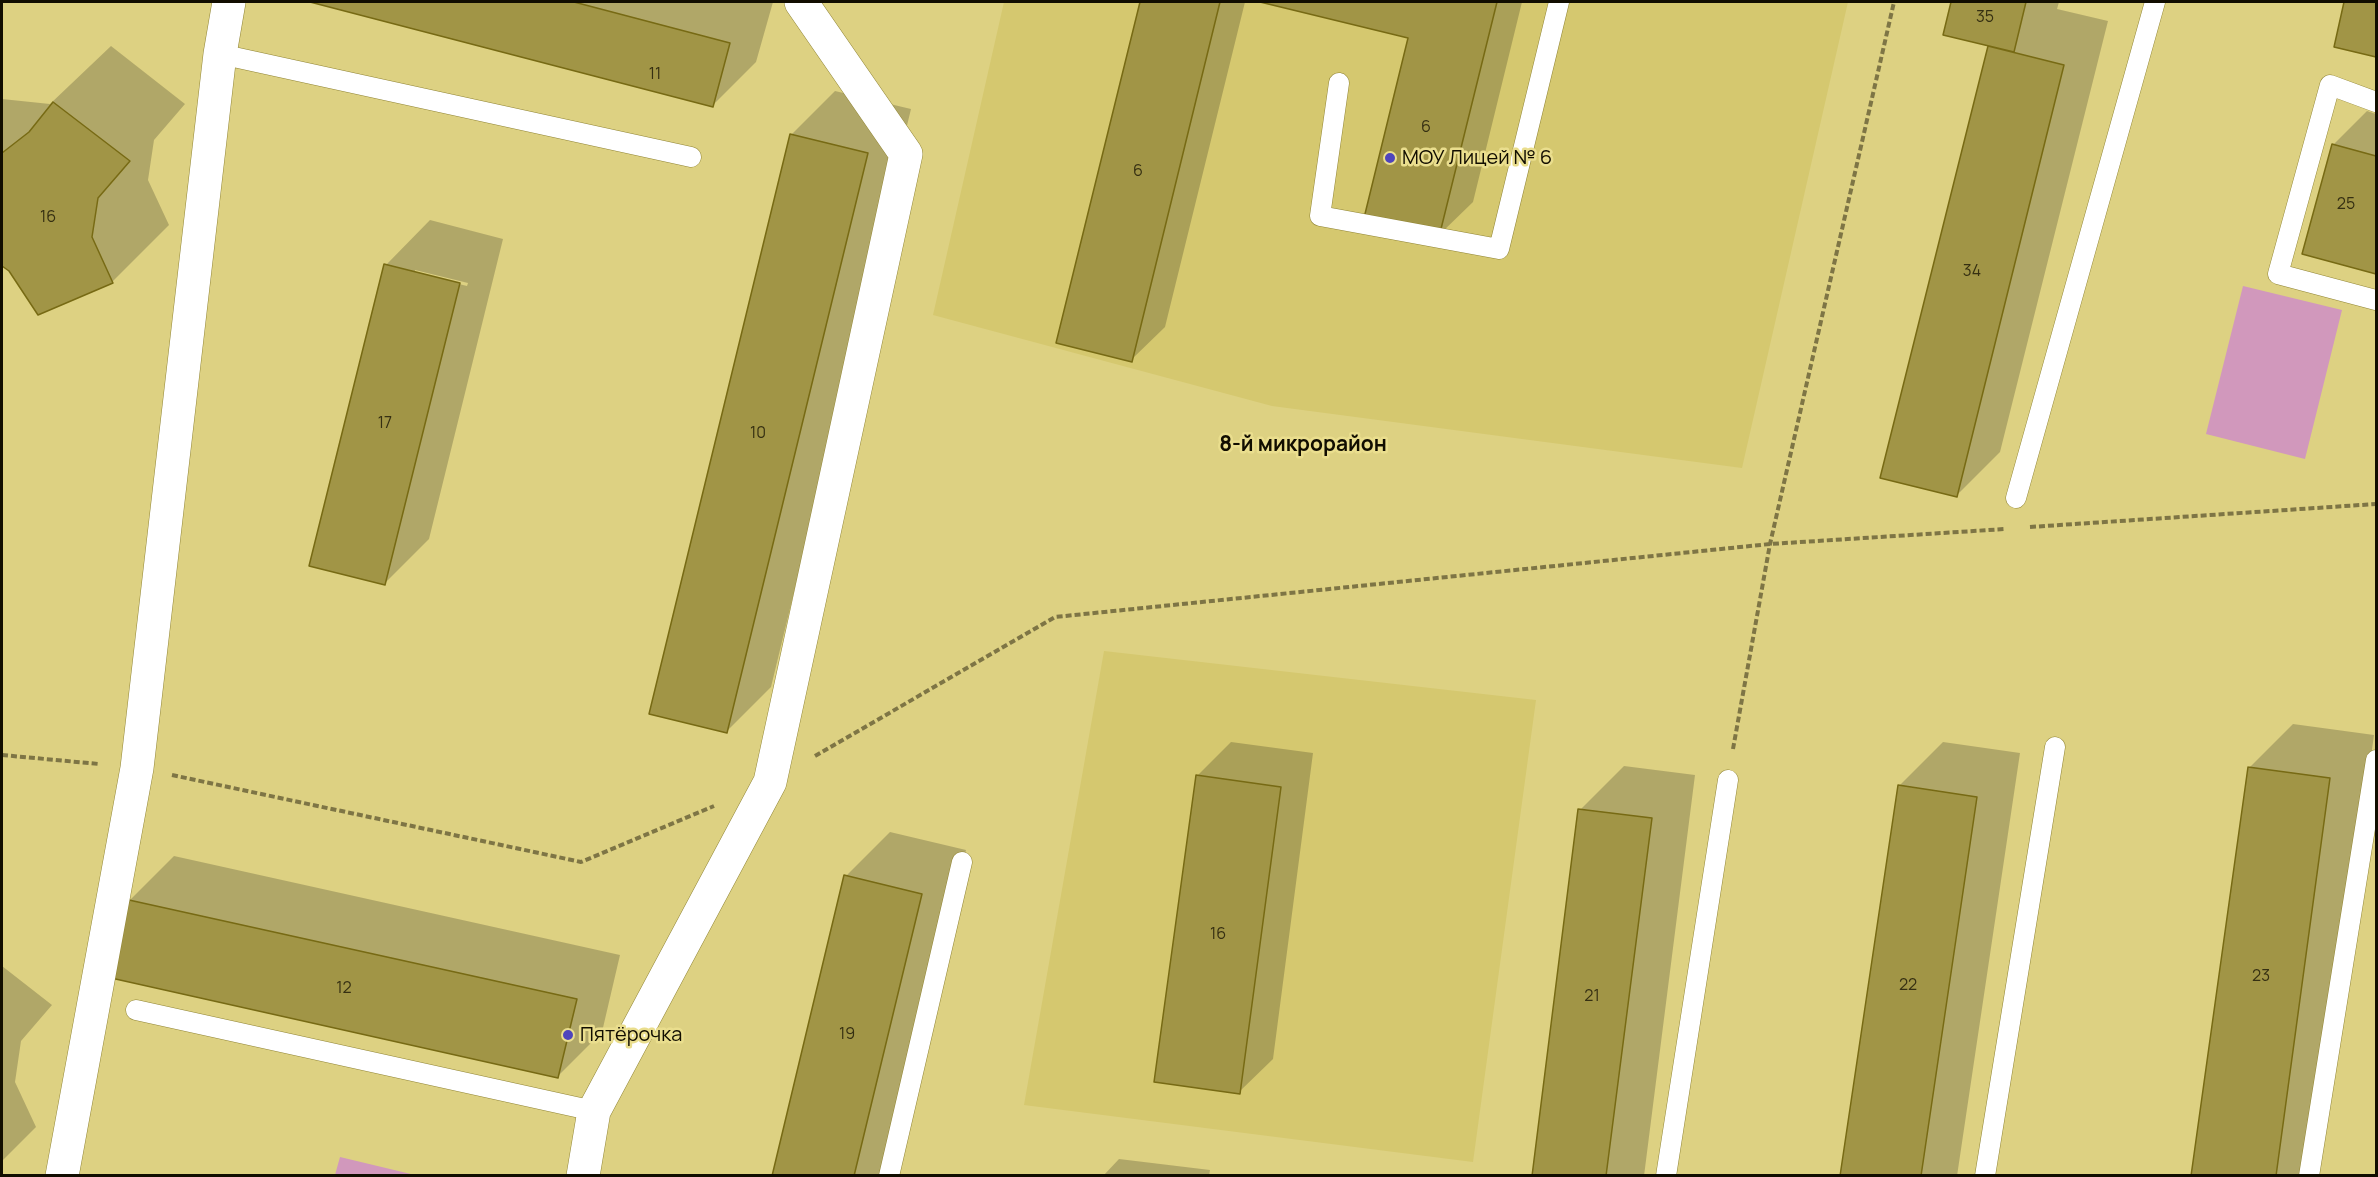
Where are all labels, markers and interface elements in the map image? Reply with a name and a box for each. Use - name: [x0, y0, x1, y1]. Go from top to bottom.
- house number: 35: [1976, 8, 1994, 28]
- house number: 11: [649, 65, 661, 85]
- house number: 6: [1421, 118, 1431, 138]
- place label: МОУ Лицей № 6: [1402, 146, 1552, 170]
- marker: МОУ Лицей № 6: [1383, 151, 1397, 165]
- house number: 6: [1133, 162, 1143, 182]
- house number: 25: [2337, 195, 2355, 215]
- house number: 16: [40, 208, 56, 228]
- house number: 34: [1963, 262, 1981, 282]
- house number: 17: [378, 414, 392, 434]
- house number: 10: [750, 424, 766, 444]
- district label: 8-й микрорайон: [1219, 432, 1387, 458]
- house number: 16: [1210, 925, 1226, 945]
- house number: 23: [2252, 967, 2270, 987]
- house number: 22: [1899, 976, 1917, 996]
- house number: 12: [336, 979, 352, 999]
- house number: 21: [1584, 987, 1600, 1007]
- place label: Пятёрочка: [580, 1023, 682, 1047]
- house number: 19: [839, 1025, 855, 1045]
- marker: Пятёрочка: [561, 1028, 575, 1042]

